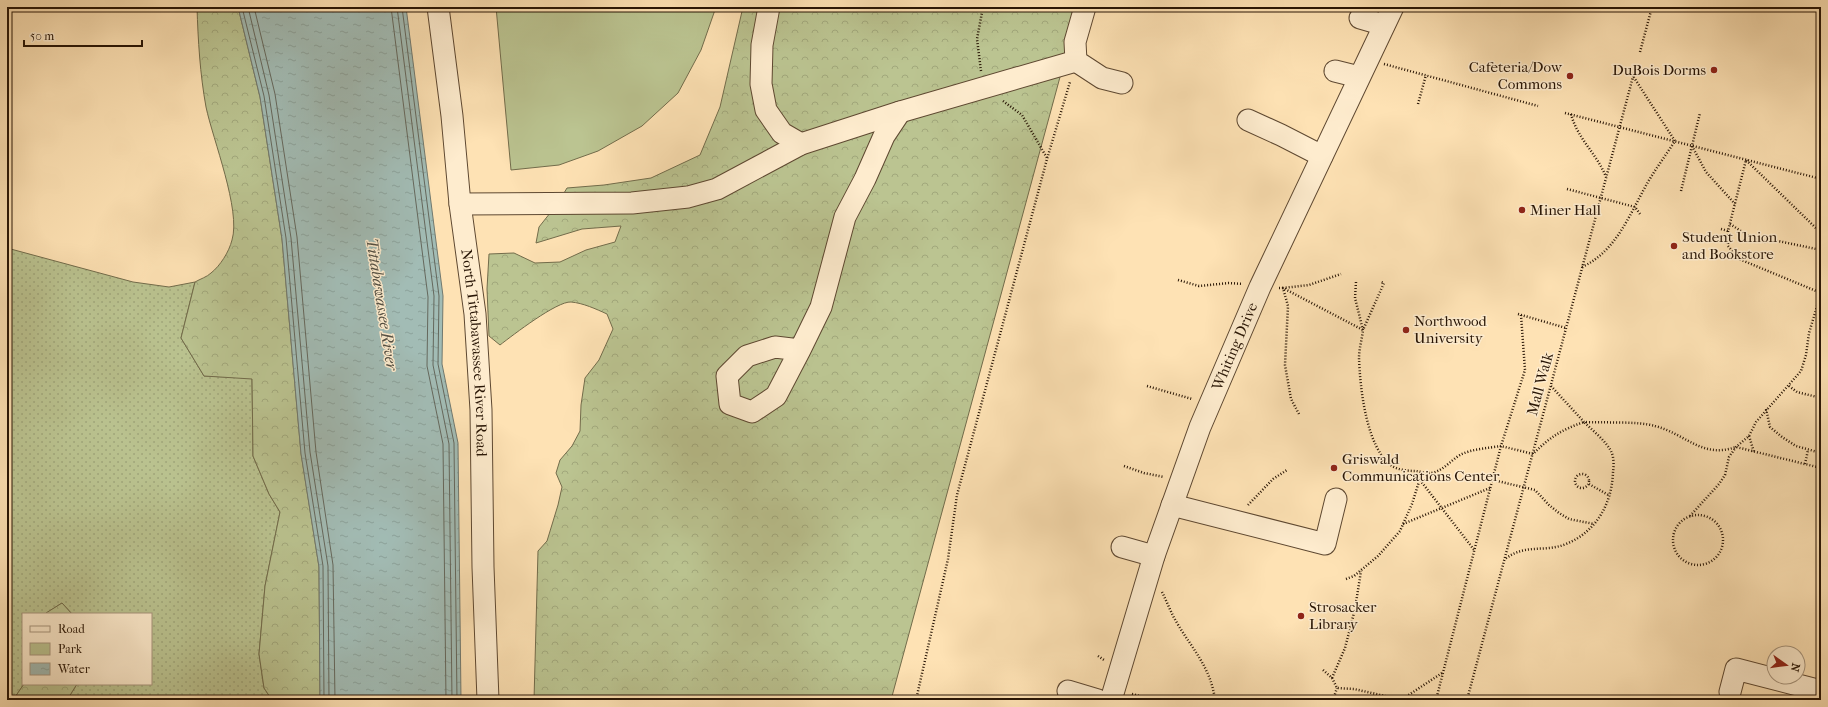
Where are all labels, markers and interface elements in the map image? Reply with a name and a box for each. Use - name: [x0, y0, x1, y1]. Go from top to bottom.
- scale bar: [24, 22, 142, 48]
- text: 50 m: [30, 29, 54, 43]
- place label: Cafeteria/Dow Commons: [1469, 58, 1563, 93]
- place label: DuBois Dorms: [1612, 61, 1706, 79]
- marker: DuBois Dorms: [1709, 65, 1719, 75]
- marker: Cafeteria/Dow Commons: [1565, 71, 1575, 81]
- place label: Miner Hall: [1530, 201, 1601, 219]
- marker: Miner Hall: [1517, 205, 1527, 215]
- place label: Student Union and Bookstore: [1682, 228, 1777, 263]
- water label: Tittabawassee River: [362, 237, 402, 373]
- marker: Student Union and Bookstore: [1669, 241, 1679, 251]
- street label: North Tittabawassee River Road: [457, 248, 491, 458]
- street label: Whiting Drive: [1207, 299, 1262, 394]
- place label: Northwood University: [1414, 312, 1488, 347]
- marker: Northwood University: [1401, 325, 1411, 335]
- street label: Mall Walk: [1523, 350, 1557, 418]
- place label: Griswald Communications Center: [1342, 450, 1500, 485]
- marker: Griswald Communications Center: [1329, 463, 1339, 473]
- place label: Strosacker Library: [1309, 598, 1377, 633]
- marker: Strosacker Library: [1296, 611, 1306, 621]
- legend: [22, 613, 152, 685]
- text: Road: [58, 622, 85, 636]
- text: Park: [58, 642, 83, 656]
- north arrow: [1766, 645, 1806, 685]
- text: Water: [57, 662, 91, 676]
- text: N: [1788, 662, 1803, 674]

